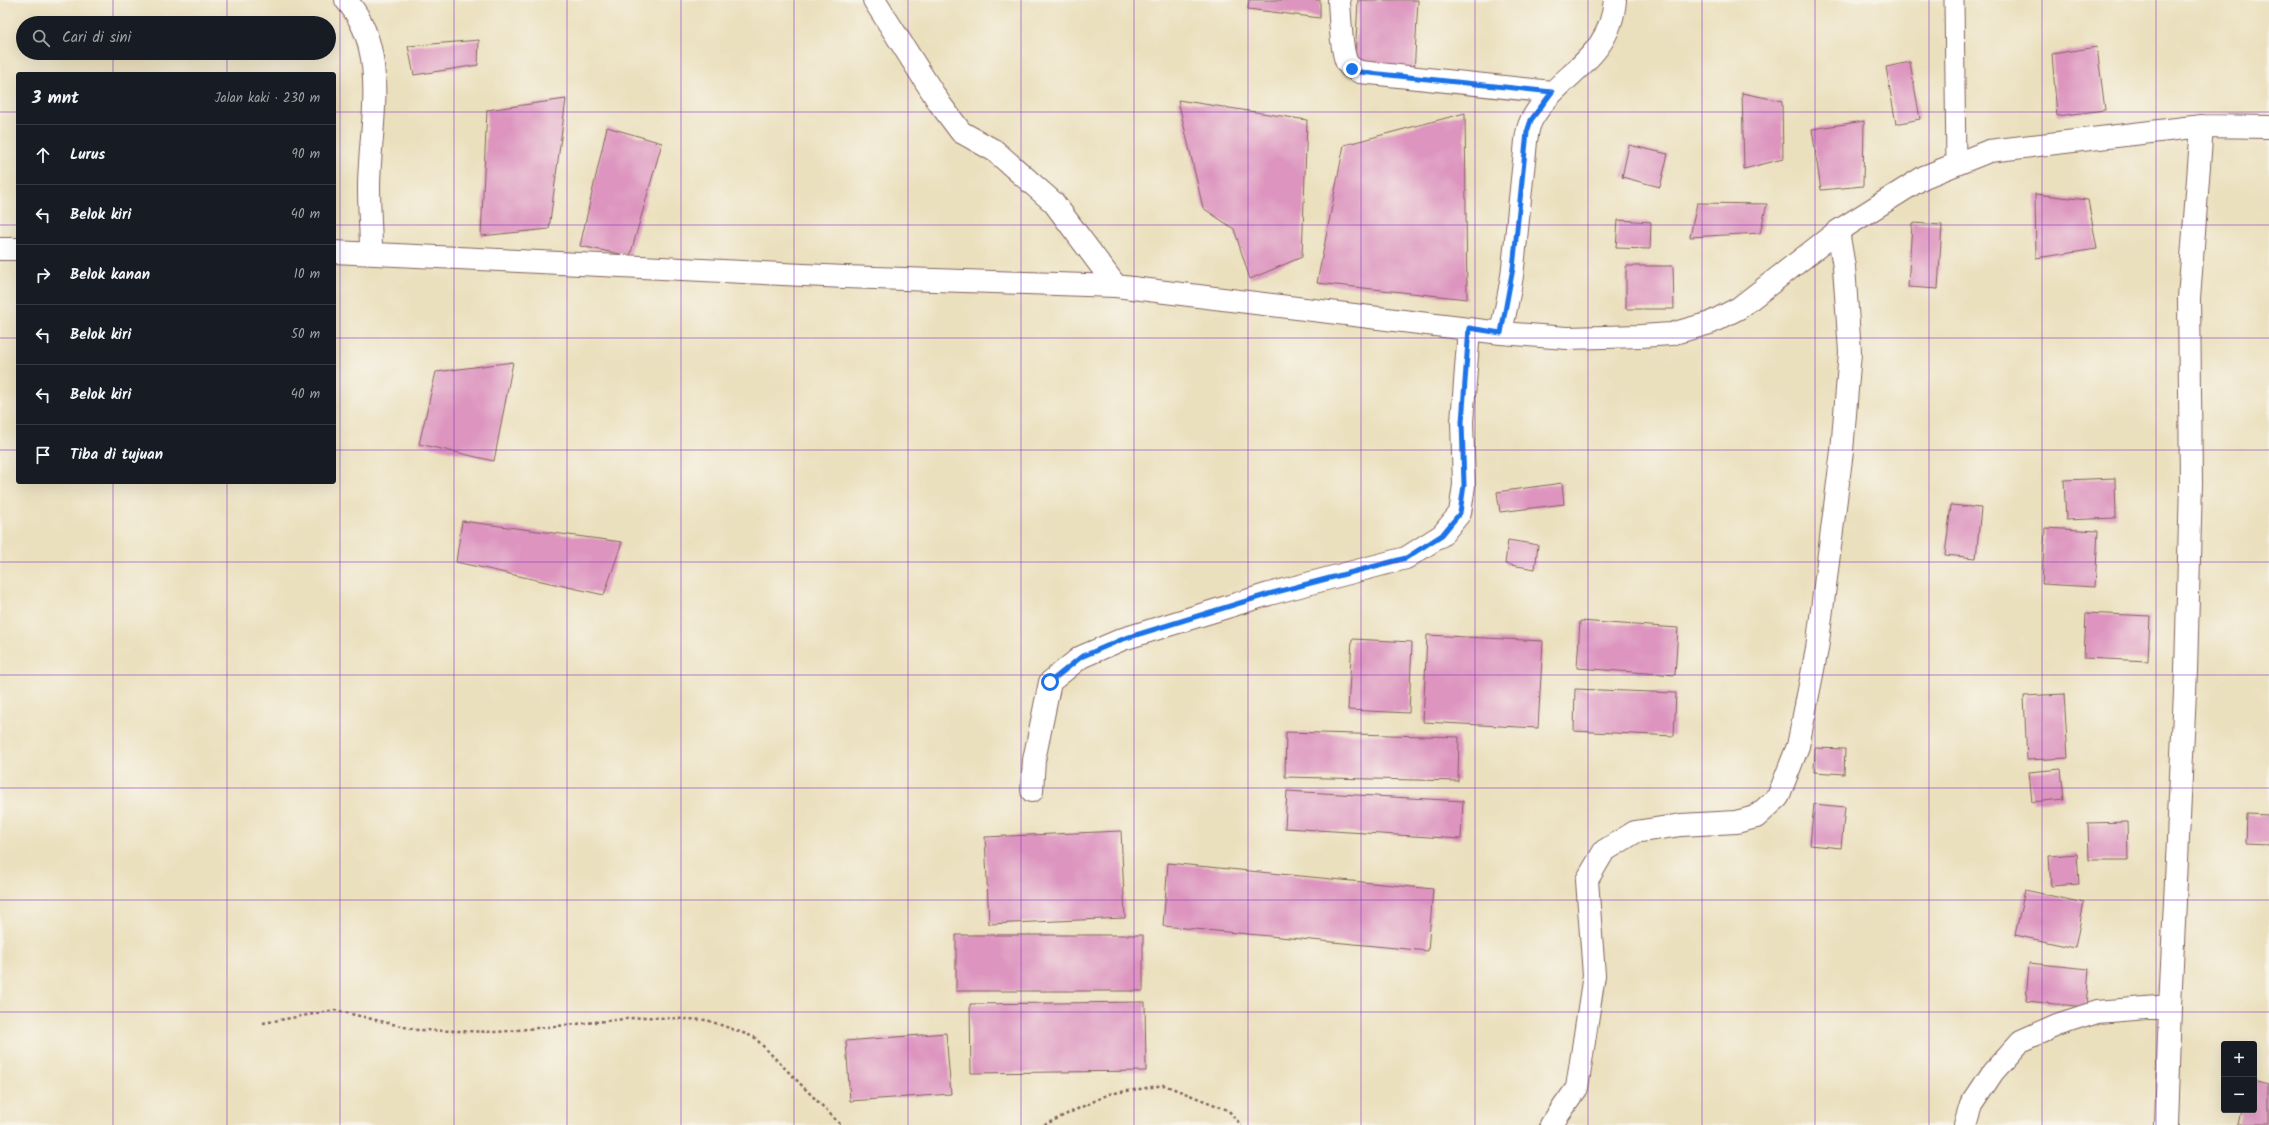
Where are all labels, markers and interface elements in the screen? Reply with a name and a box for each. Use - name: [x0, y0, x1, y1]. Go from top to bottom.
- search box: [16, 16, 336, 60]
- text: Cari di sini: [62, 26, 131, 50]
- icon: search: [30, 27, 52, 49]
- route end: [1343, 60, 1361, 78]
- text: 3 mnt: [32, 85, 79, 112]
- text: Jalan kaki · 230 m: [214, 88, 320, 109]
- text: Lurus: [70, 143, 105, 167]
- icon: ahead: [32, 144, 54, 166]
- text: 90 m: [292, 144, 320, 165]
- text: Belok kiri: [70, 203, 131, 227]
- icon: left: [32, 204, 54, 226]
- text: 40 m: [291, 204, 320, 225]
- text: Belok kanan: [70, 263, 150, 287]
- icon: right: [32, 264, 54, 286]
- text: 10 m: [294, 264, 320, 285]
- text: Belok kiri: [70, 323, 131, 347]
- icon: left: [32, 324, 54, 346]
- text: 50 m: [291, 324, 320, 345]
- text: Belok kiri: [70, 383, 131, 407]
- icon: left: [32, 384, 54, 406]
- text: 40 m: [291, 384, 320, 405]
- text: Tiba di tujuan: [70, 443, 163, 467]
- icon: arrive: [32, 444, 54, 466]
- route start: [1041, 673, 1059, 691]
- map controls: [2221, 1041, 2257, 1113]
- button: +: [2221, 1041, 2257, 1077]
- button: −: [2221, 1077, 2257, 1113]

